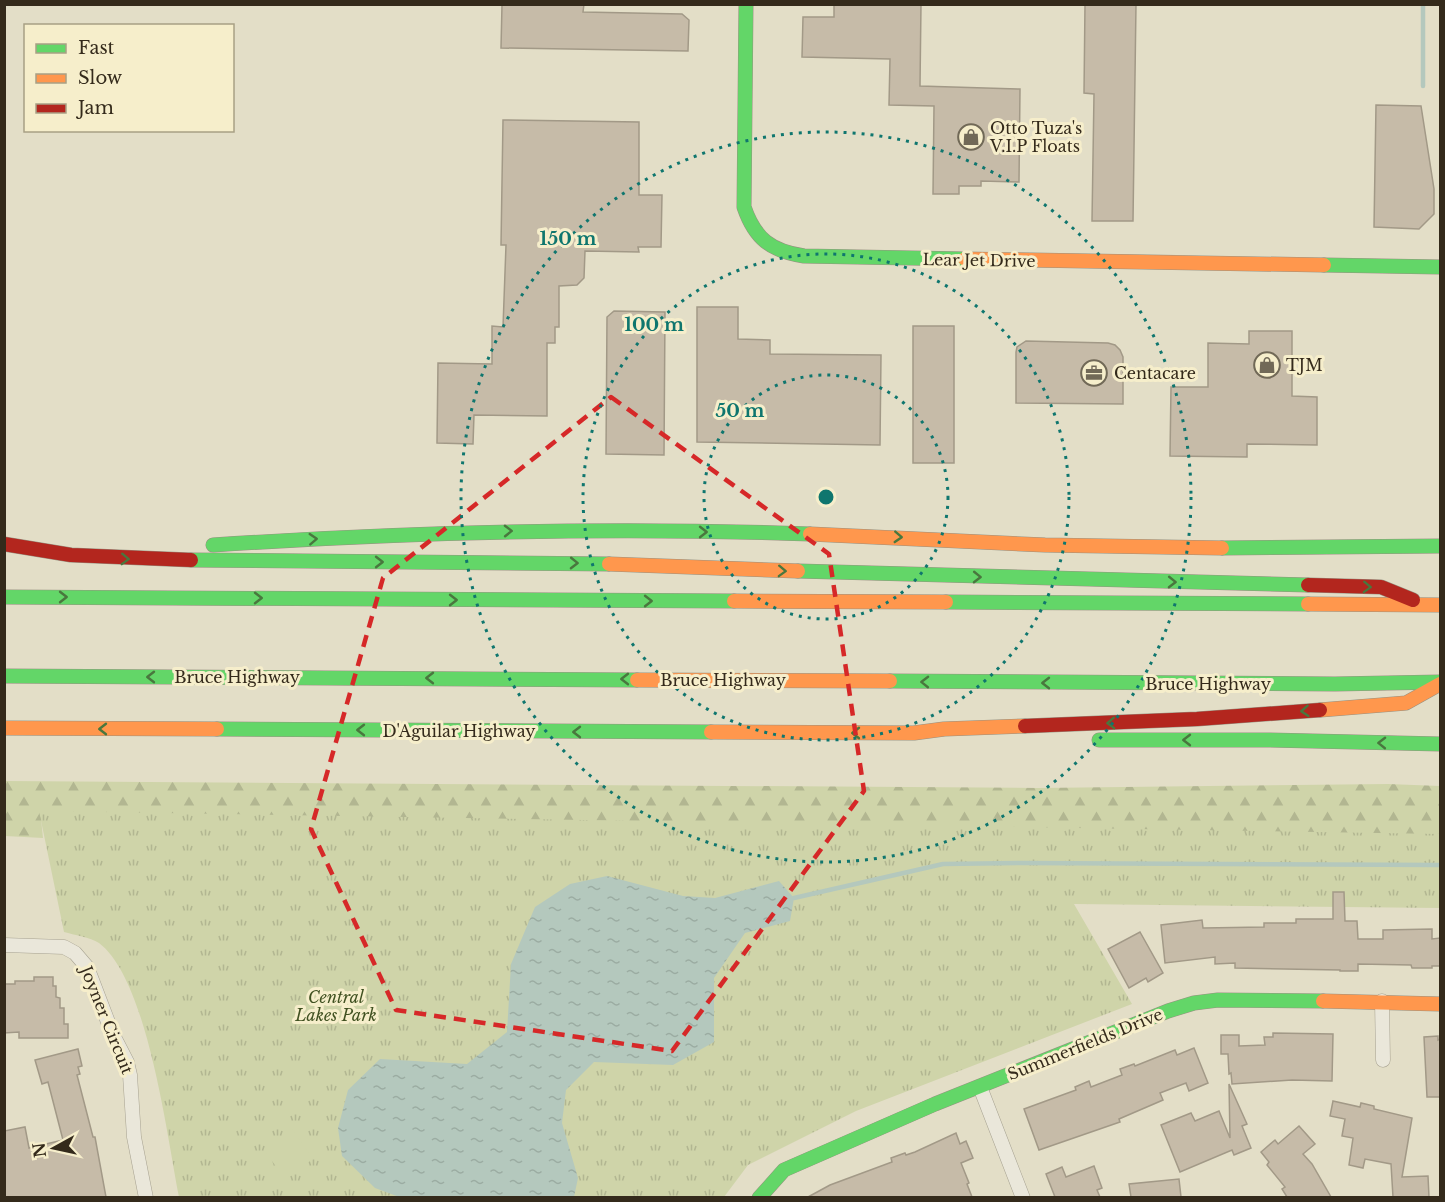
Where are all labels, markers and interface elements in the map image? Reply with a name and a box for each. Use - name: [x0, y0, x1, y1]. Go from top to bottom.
- legend: [24, 24, 234, 132]
- text: Fast: [78, 37, 115, 59]
- text: Slow: [78, 67, 123, 89]
- text: Jam: [76, 97, 114, 119]
- place label: Otto Tuza's V.I.P Floats: [989, 118, 1082, 156]
- shop icon: Otto Tuza's V.I.P Floats: [956, 122, 986, 152]
- text: 150 m: [540, 228, 597, 250]
- street label: Lear Jet Drive: [922, 249, 1036, 271]
- text: 100 m: [624, 314, 684, 336]
- shop icon: TJM: [1252, 350, 1282, 380]
- place label: TJM: [1286, 355, 1323, 375]
- office icon: Centacare: [1079, 358, 1109, 388]
- place label: Centacare: [1114, 363, 1196, 383]
- text: 50 m: [716, 400, 765, 422]
- centre of rings: [816, 487, 836, 507]
- one-way arrow: [504, 524, 513, 537]
- one-way arrow: [699, 526, 708, 538]
- one-way arrow: [893, 530, 903, 543]
- one-way arrow: [309, 532, 318, 545]
- one-way arrow: [120, 553, 129, 565]
- one-way arrow: [374, 556, 383, 568]
- one-way arrow: [569, 557, 578, 570]
- one-way arrow: [778, 565, 787, 577]
- one-way arrow: [973, 571, 982, 583]
- one-way arrow: [1168, 575, 1177, 588]
- one-way arrow: [1363, 581, 1372, 593]
- one-way arrow: [58, 591, 67, 603]
- one-way arrow: [253, 592, 262, 604]
- one-way arrow: [448, 594, 457, 606]
- one-way arrow: [643, 595, 652, 607]
- street label: Bruce Highway: [174, 667, 301, 687]
- street label: Bruce Highway: [660, 670, 787, 690]
- one-way arrow: [146, 671, 155, 683]
- one-way arrow: [425, 672, 434, 684]
- one-way arrow: [620, 673, 629, 685]
- street label: Bruce Highway: [1145, 674, 1272, 694]
- one-way arrow: [920, 675, 929, 688]
- one-way arrow: [1042, 676, 1051, 689]
- one-way arrow: [1301, 704, 1310, 717]
- one-way arrow: [1106, 716, 1115, 729]
- street label: D'Aguilar Highway: [382, 721, 536, 741]
- one-way arrow: [98, 722, 107, 735]
- one-way arrow: [356, 724, 365, 736]
- one-way arrow: [572, 726, 581, 738]
- one-way arrow: [851, 727, 860, 739]
- one-way arrow: [1183, 734, 1192, 746]
- one-way arrow: [1378, 736, 1387, 749]
- street label: Joyner Circuit: [75, 961, 138, 1077]
- park label: Central Lakes Park: [294, 987, 377, 1025]
- street label: Summerfields Drive: [1005, 1004, 1165, 1084]
- north arrow: [24, 1118, 84, 1178]
- text: N: [28, 1141, 50, 1159]

